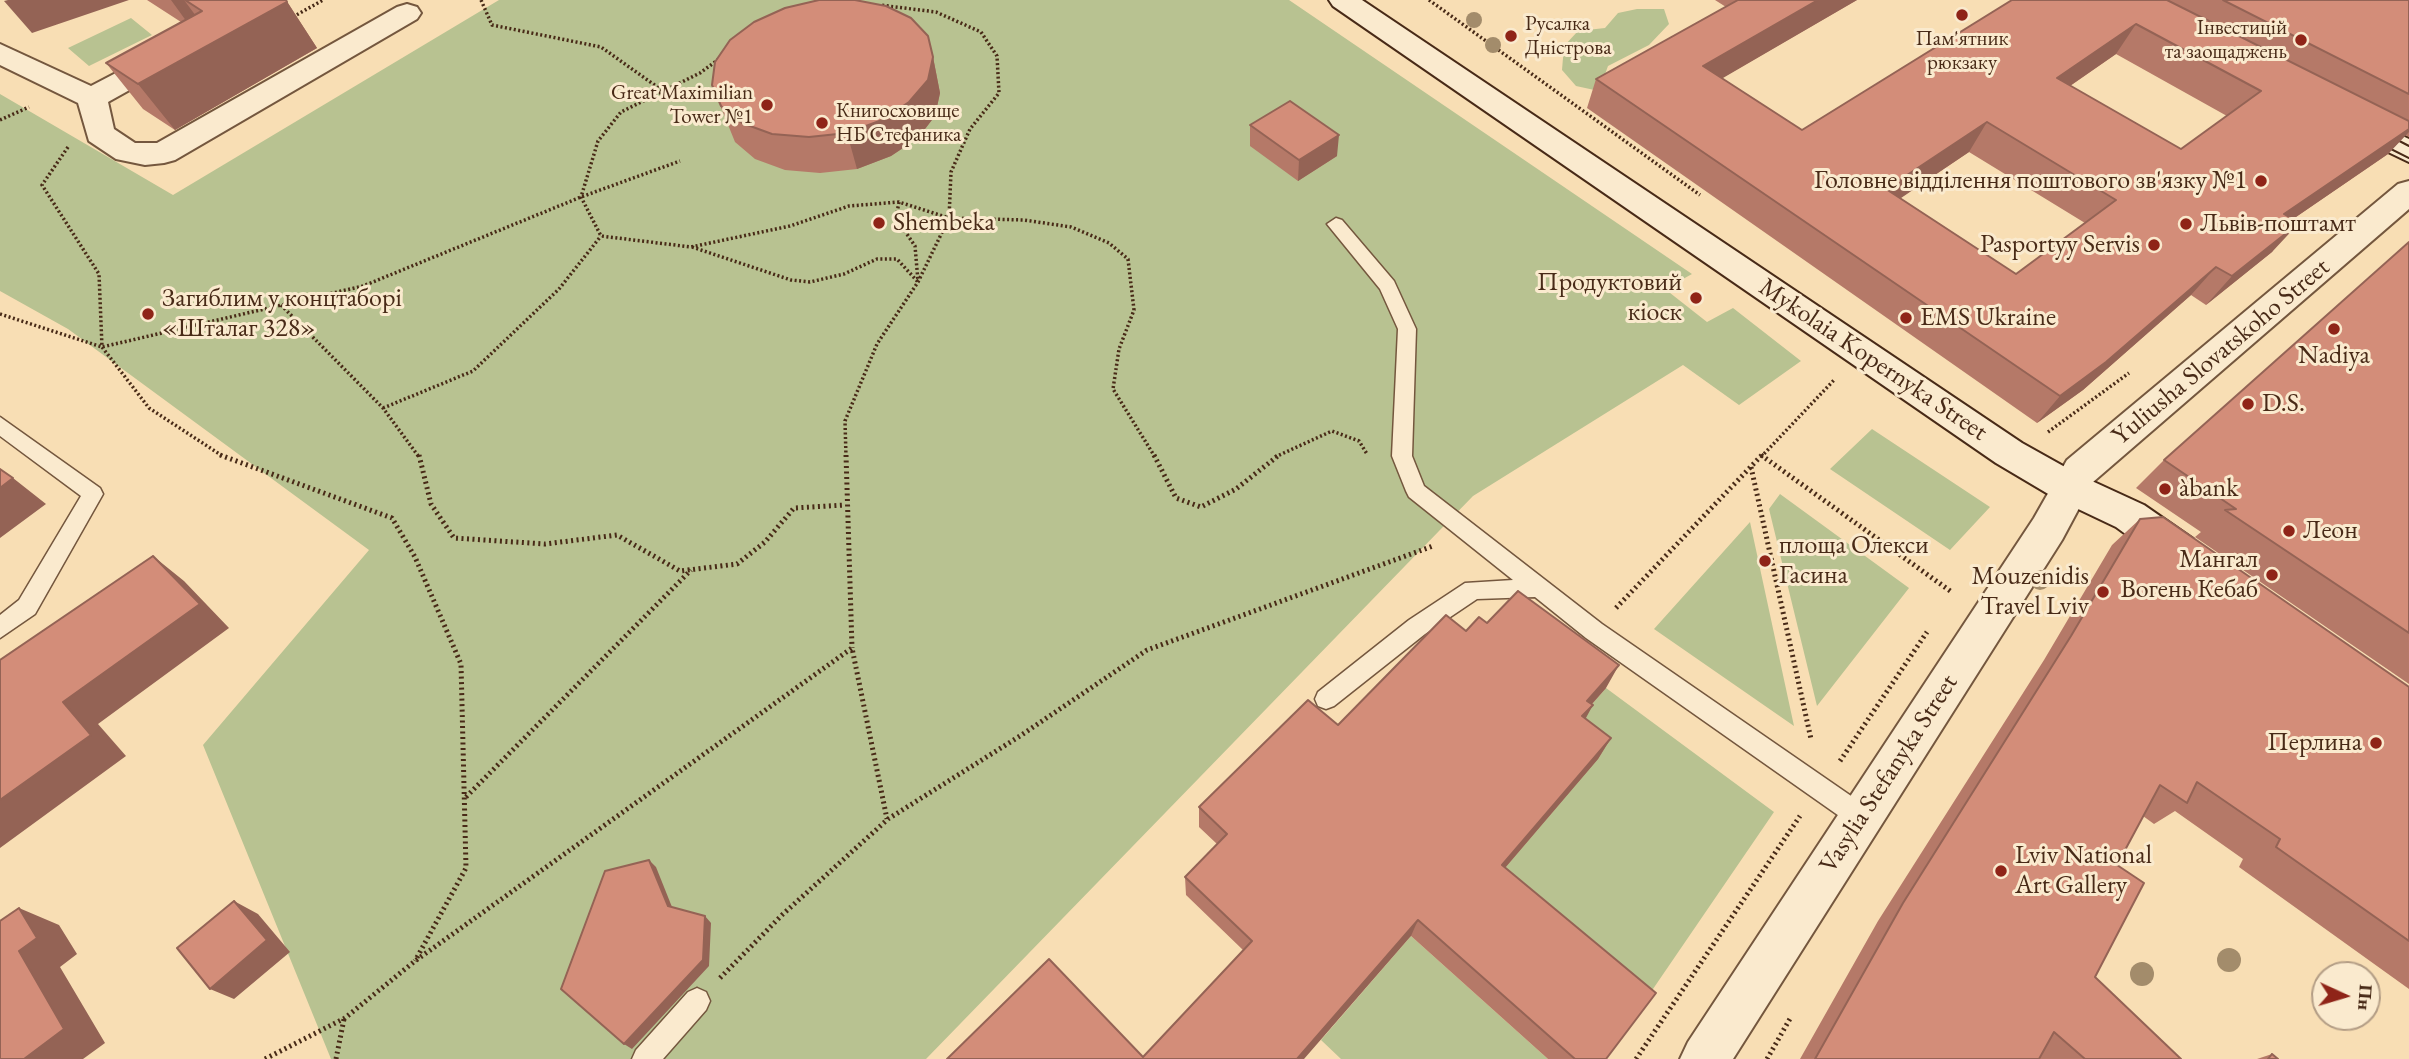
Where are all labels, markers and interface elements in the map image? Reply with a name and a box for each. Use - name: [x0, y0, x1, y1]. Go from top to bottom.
- marker: Пам'ятник рюкзаку: [1954, 7, 1970, 23]
- place label: Русалка Дністрова: [1525, 11, 1612, 61]
- place label: Інвестицій та заощаджень: [2165, 15, 2287, 65]
- place label: Пам'ятник рюкзаку: [1915, 26, 2009, 76]
- marker: Русалка Дністрова: [1503, 28, 1519, 44]
- marker: Інвестицій та заощаджень: [2293, 32, 2309, 48]
- place label: Great Maximilian Tower №1: [611, 80, 753, 130]
- marker: Great Maximilian Tower №1: [759, 97, 775, 113]
- place label: Книгосховище НБ Стефаника: [836, 98, 961, 148]
- marker: Книгосховище НБ Стефаника: [814, 115, 830, 131]
- place label: Головне відділення поштового зв'язку №1: [1814, 165, 2247, 197]
- marker: Головне відділення поштового зв'язку №1: [2253, 173, 2269, 189]
- place label: Shembeka: [893, 207, 995, 239]
- place label: Львів-поштамт: [2200, 208, 2356, 240]
- marker: Shembeka: [871, 215, 887, 231]
- marker: Львів-поштамт: [2178, 216, 2194, 232]
- place label: Pasportyy Servis: [1980, 229, 2140, 261]
- marker: Pasportyy Servis: [2146, 237, 2162, 253]
- street label: Yuliusha Slovatskoho Street: [2106, 252, 2336, 452]
- place label: Продуктовий кіоск: [1537, 267, 1682, 328]
- street label: Mykolaia Kopernyka Street: [1753, 272, 1993, 448]
- place label: Загиблим у концтаборі «Шталаг 328»: [162, 283, 402, 344]
- marker: Продуктовий кіоск: [1688, 290, 1704, 306]
- place label: EMS Ukraine: [1920, 302, 2056, 334]
- marker: Загиблим у концтаборі «Шталаг 328»: [140, 306, 156, 322]
- marker: EMS Ukraine: [1898, 310, 1914, 326]
- marker: Nadiya: [2326, 321, 2342, 337]
- place label: Nadiya: [2298, 340, 2370, 372]
- place label: D.S.: [2262, 388, 2305, 420]
- marker: D.S.: [2240, 396, 2256, 412]
- place label: àbank: [2179, 473, 2239, 505]
- marker: àbank: [2157, 481, 2173, 497]
- place label: Леон: [2303, 515, 2358, 547]
- marker: Леон: [2281, 523, 2297, 539]
- place label: площа Олекси Гасина: [1779, 530, 1929, 592]
- place label: Мангал Вогень Кебаб: [2120, 544, 2258, 606]
- marker: площа Олекси Гасина: [1757, 553, 1773, 569]
- place label: Mouzenidis Travel Lviv: [1972, 561, 2089, 622]
- marker: Мангал Вогень Кебаб: [2264, 567, 2280, 583]
- marker: Mouzenidis Travel Lviv: [2095, 584, 2111, 600]
- street label: Vasylia Stefanyka Street: [1813, 669, 1965, 879]
- place label: Перлина: [2267, 727, 2362, 759]
- marker: Перлина: [2368, 735, 2384, 751]
- place label: Lviv National Art Gallery: [2015, 840, 2152, 902]
- marker: Lviv National Art Gallery: [1993, 863, 2009, 879]
- north arrow: [2311, 961, 2381, 1031]
- text: Пн: [2352, 984, 2379, 1011]

